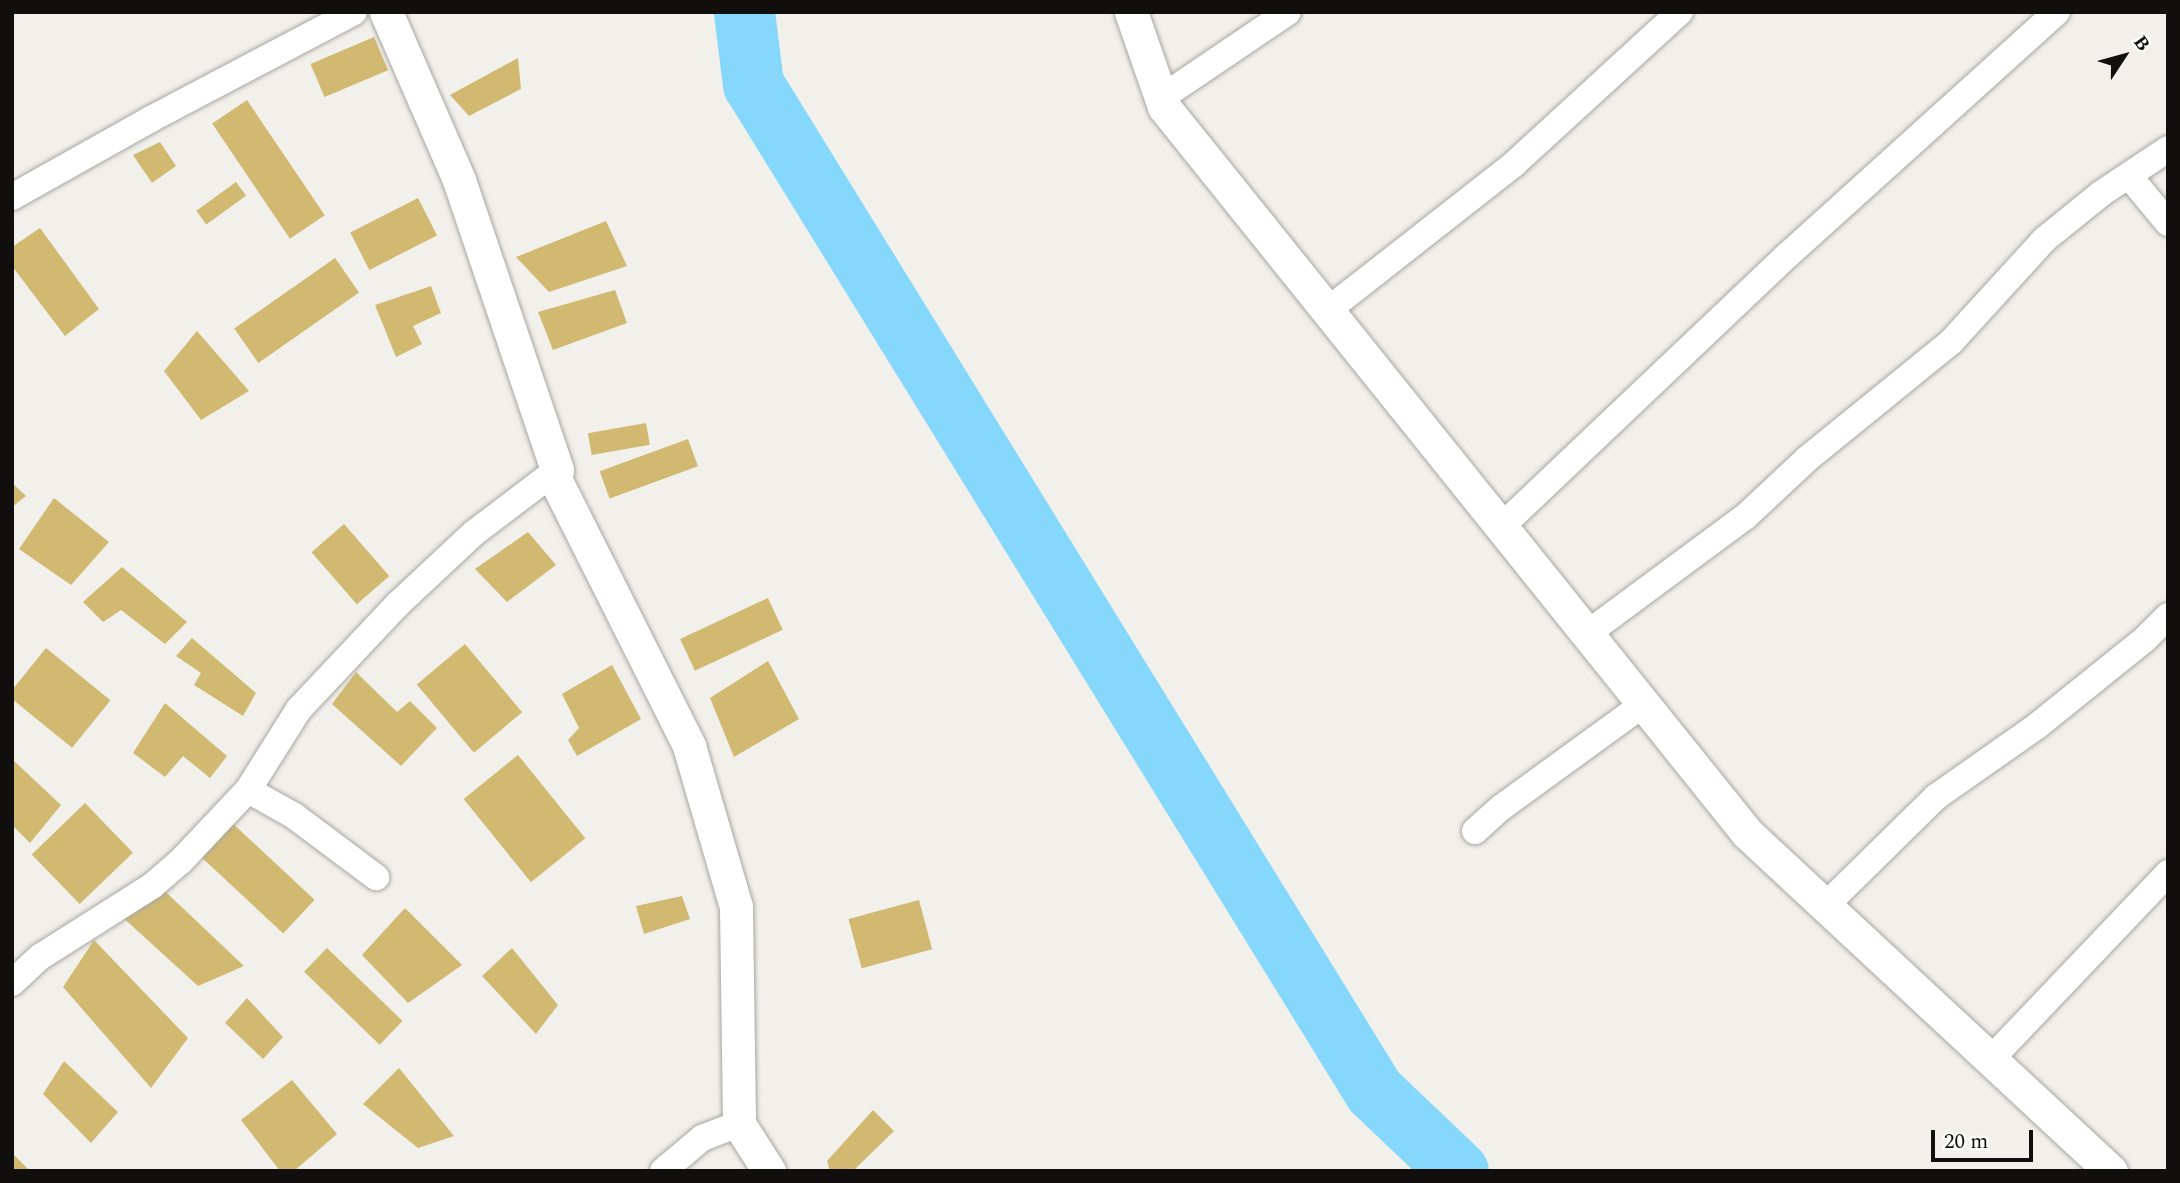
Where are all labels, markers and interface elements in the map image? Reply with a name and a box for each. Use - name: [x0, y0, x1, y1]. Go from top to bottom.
- north arrow: [2089, 21, 2159, 91]
- text: B: [2126, 29, 2157, 57]
- scale bar: [1935, 1116, 2036, 1160]
- text: 20 m: [1944, 1126, 1988, 1158]

